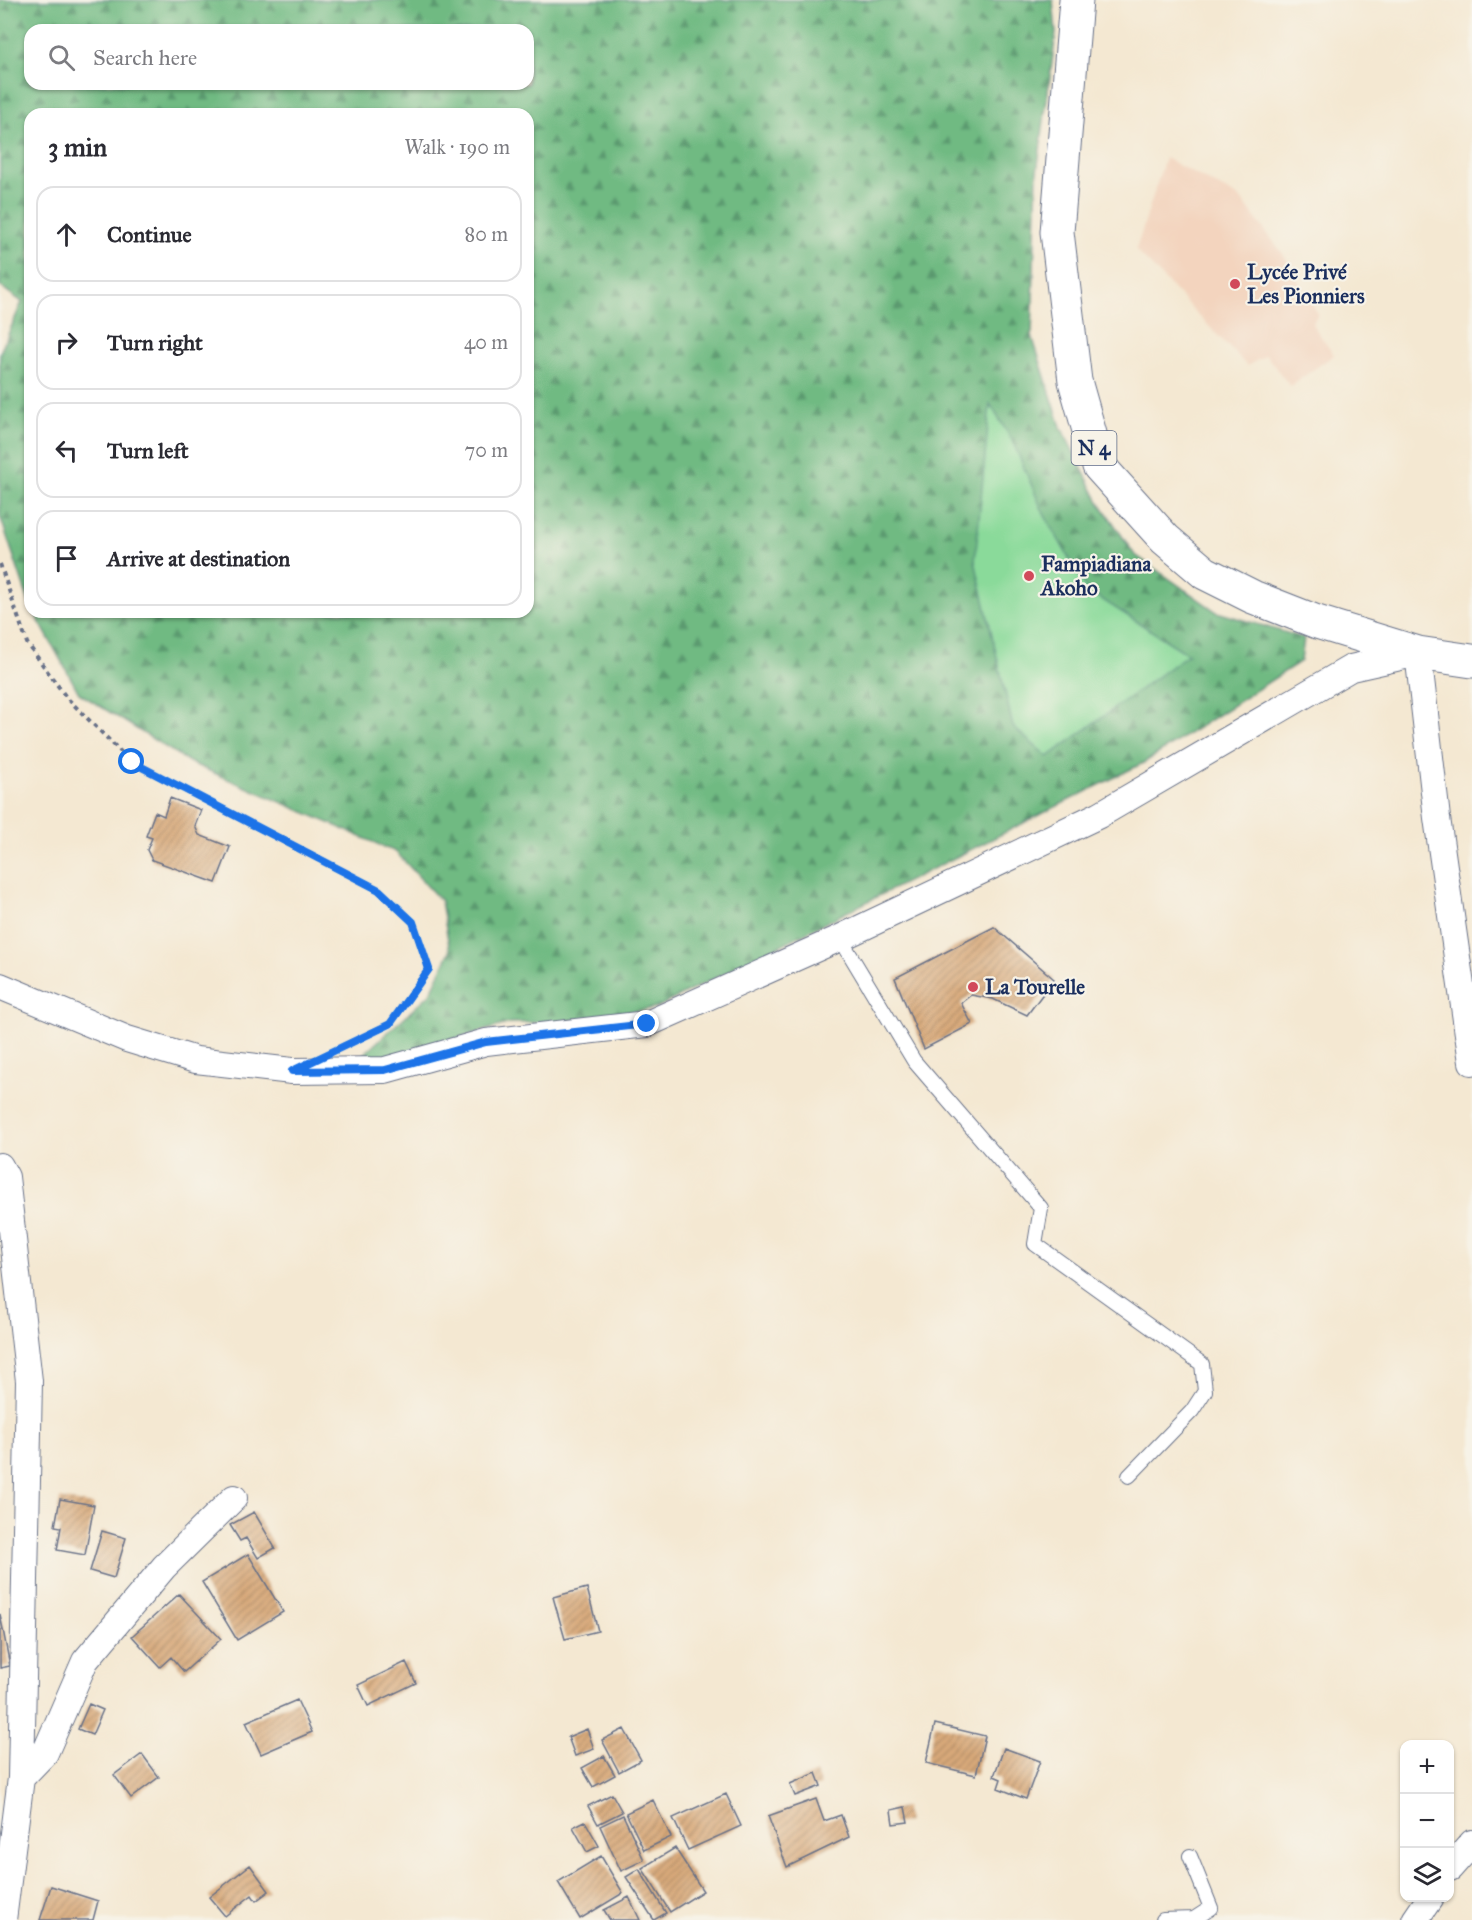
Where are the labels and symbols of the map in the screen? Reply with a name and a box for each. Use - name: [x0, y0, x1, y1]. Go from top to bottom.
- place label: Lycée Privé Les Pionniers: [1247, 259, 1365, 309]
- marker: Lycée Privé Les Pionniers: [1228, 277, 1242, 291]
- road number: N 4: [1072, 431, 1116, 465]
- place label: Fampiadiana Akoho: [1039, 551, 1152, 601]
- marker: Fampiadiana Akoho: [1022, 569, 1036, 583]
- route start: [118, 748, 144, 774]
- place label: La Tourelle: [985, 974, 1085, 1000]
- marker: La Tourelle: [966, 980, 980, 994]
- route end: [633, 1010, 659, 1036]

